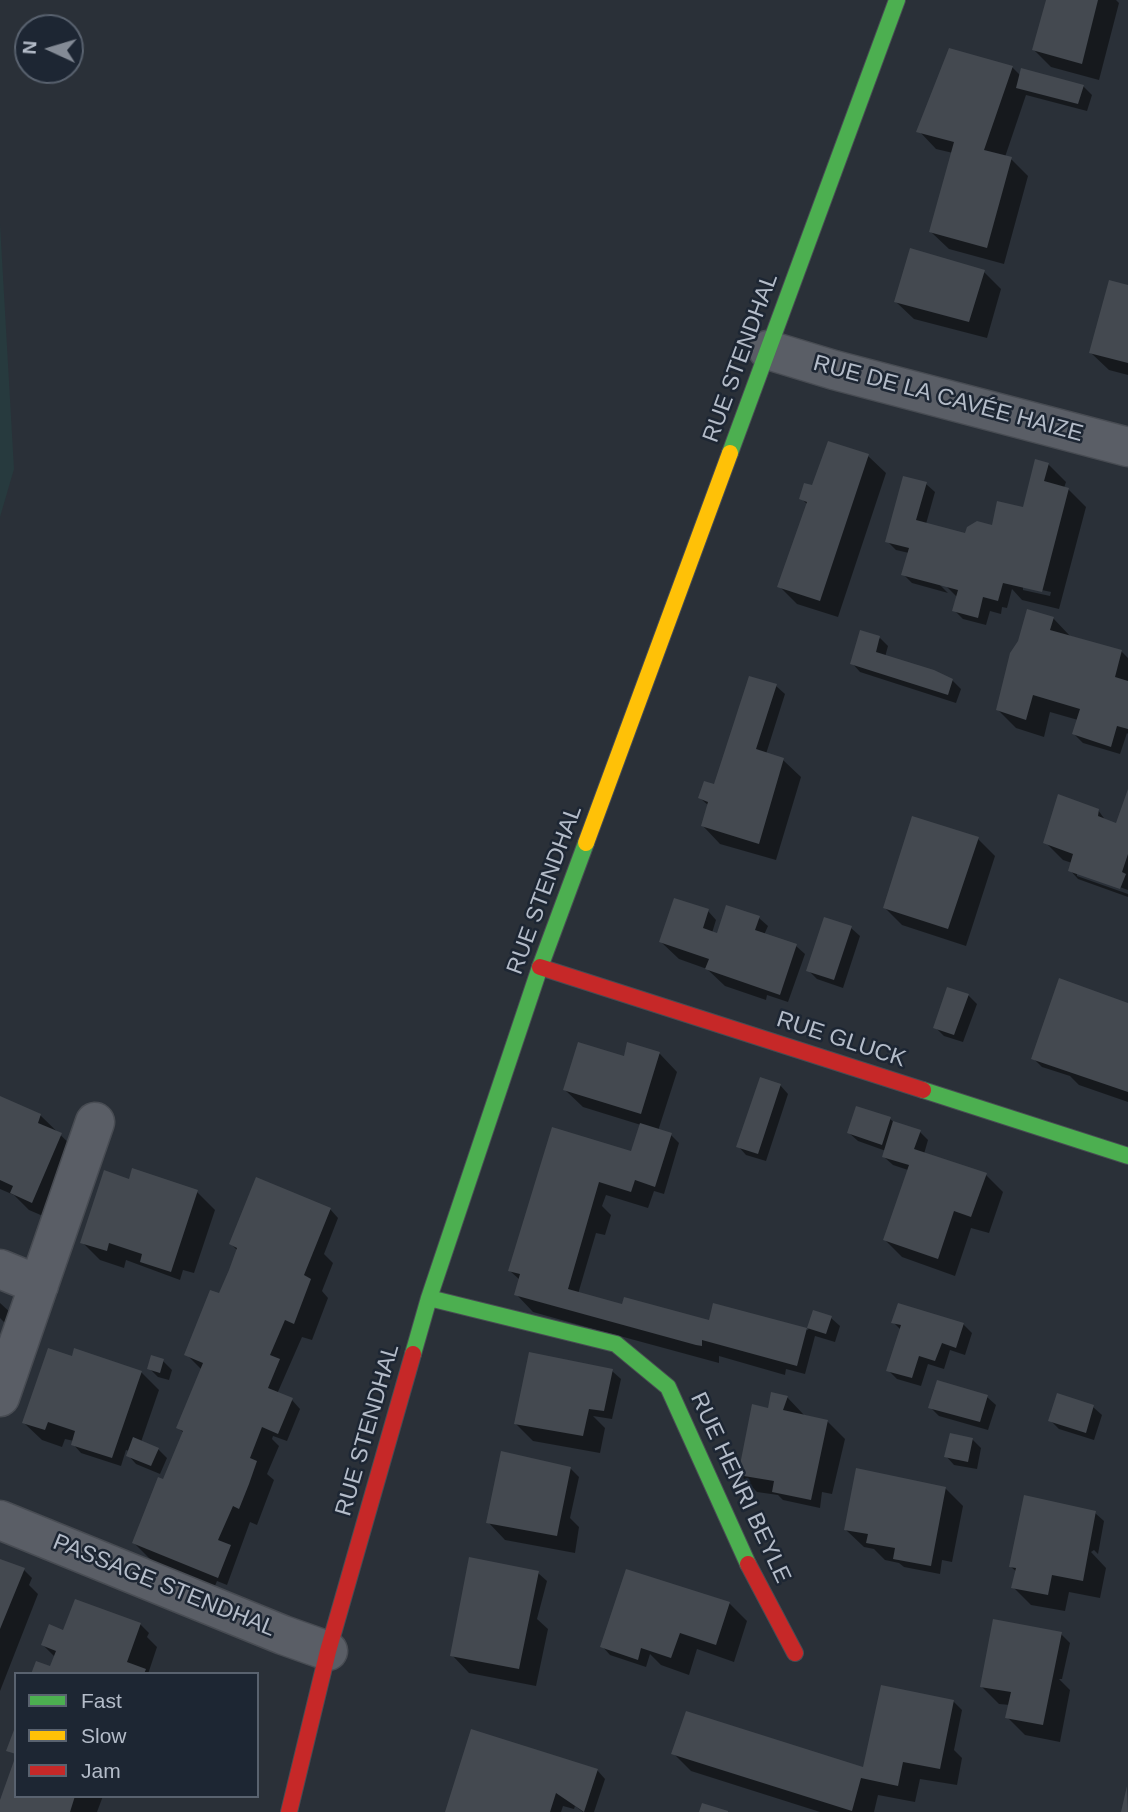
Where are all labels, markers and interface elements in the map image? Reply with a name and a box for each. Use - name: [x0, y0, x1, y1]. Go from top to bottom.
- north arrow: [14, 14, 84, 84]
- text: N: [19, 40, 41, 55]
- street label: RUE STENDHAL: [698, 270, 784, 446]
- street label: RUE DE LA CAVÉE HAIZE: [810, 350, 1086, 448]
- street label: RUE STENDHAL: [502, 802, 588, 978]
- street label: RUE GLUCK: [773, 1006, 909, 1074]
- street label: RUE STENDHAL: [330, 1341, 406, 1519]
- street label: RUE HENRI BEYLE: [684, 1388, 796, 1588]
- street label: PASSAGE STENDHAL: [49, 1529, 279, 1643]
- legend: [14, 1672, 259, 1798]
- text: Fast: [81, 1689, 122, 1712]
- text: Slow: [81, 1724, 127, 1747]
- text: Jam: [81, 1759, 121, 1782]

